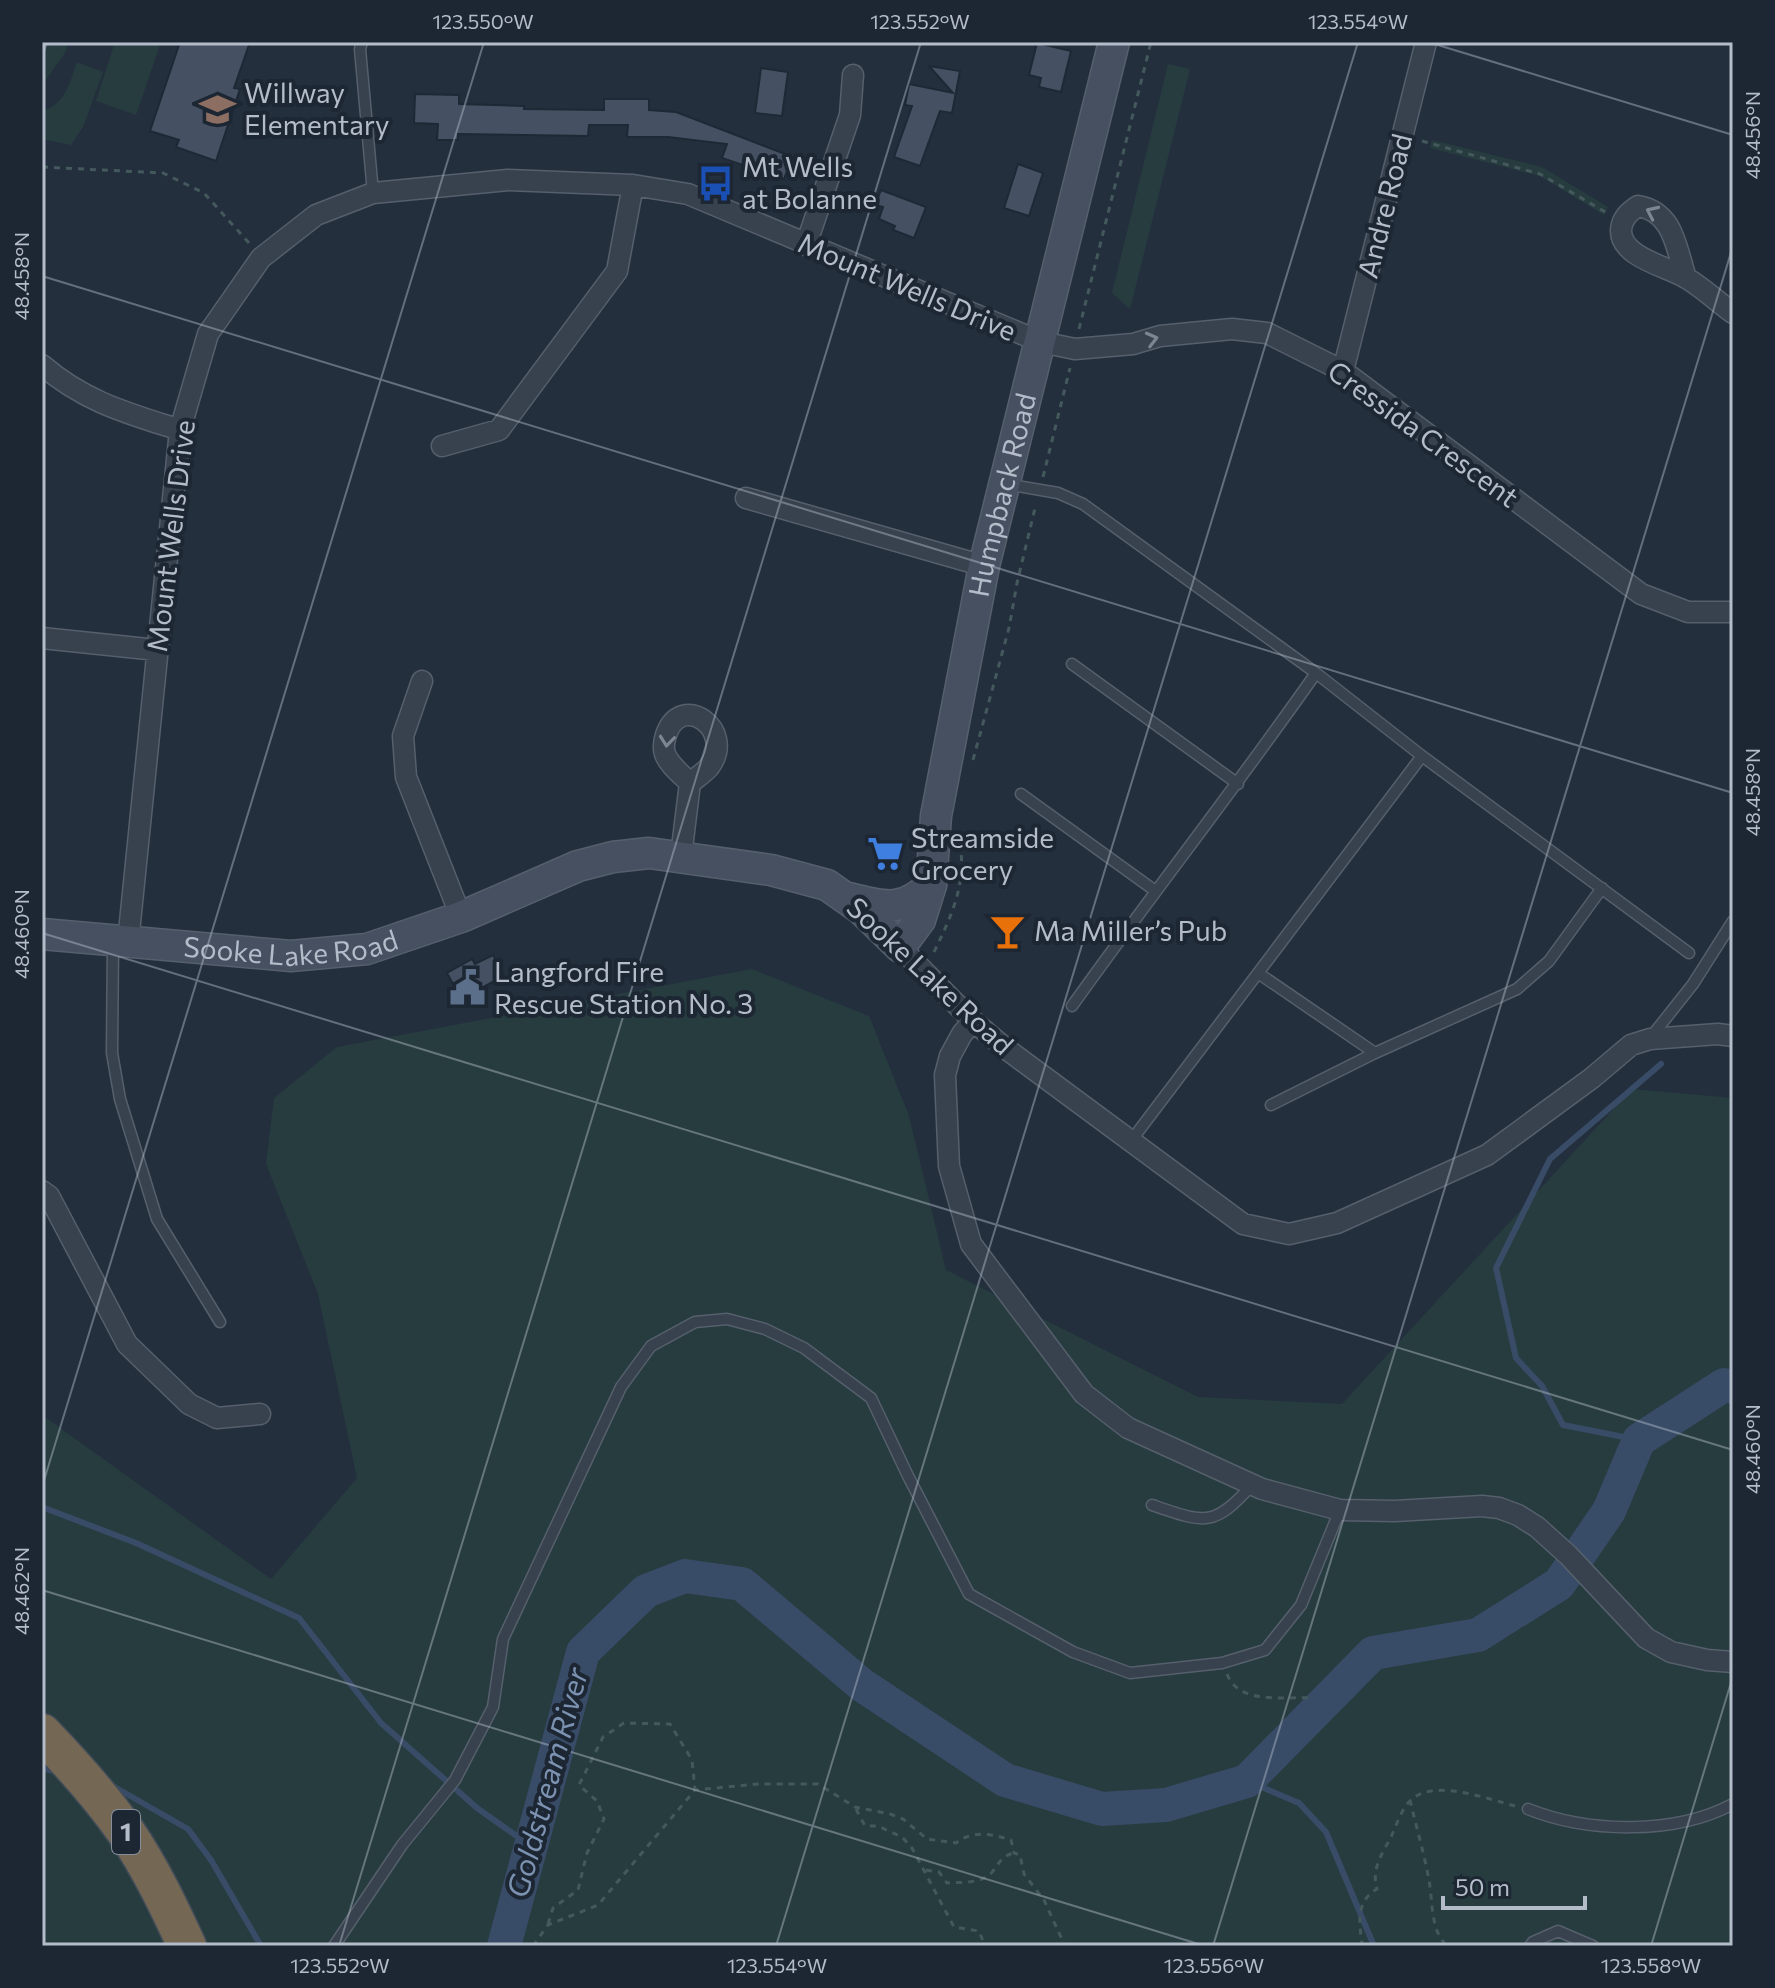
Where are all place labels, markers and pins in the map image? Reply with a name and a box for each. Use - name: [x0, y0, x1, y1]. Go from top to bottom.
- place label: Willway Elementary: [244, 75, 390, 141]
- school or university icon: Willway Elementary: [199, 90, 237, 128]
- place label: Mt Wells at Bolanne: [742, 149, 877, 215]
- bus stop icon: Mt Wells at Bolanne: [697, 164, 735, 202]
- place label: Streamside Grocery: [911, 820, 1054, 886]
- supermarket icon: Streamside Grocery: [866, 835, 904, 873]
- bar icon: Ma Miller’s Pub: [989, 912, 1027, 950]
- place label: Ma Miller’s Pub: [1034, 913, 1227, 947]
- place label: Langford Fire Rescue Station No. 3: [494, 954, 753, 1020]
- public building icon: Langford Fire Rescue Station No. 3: [449, 969, 487, 1007]

